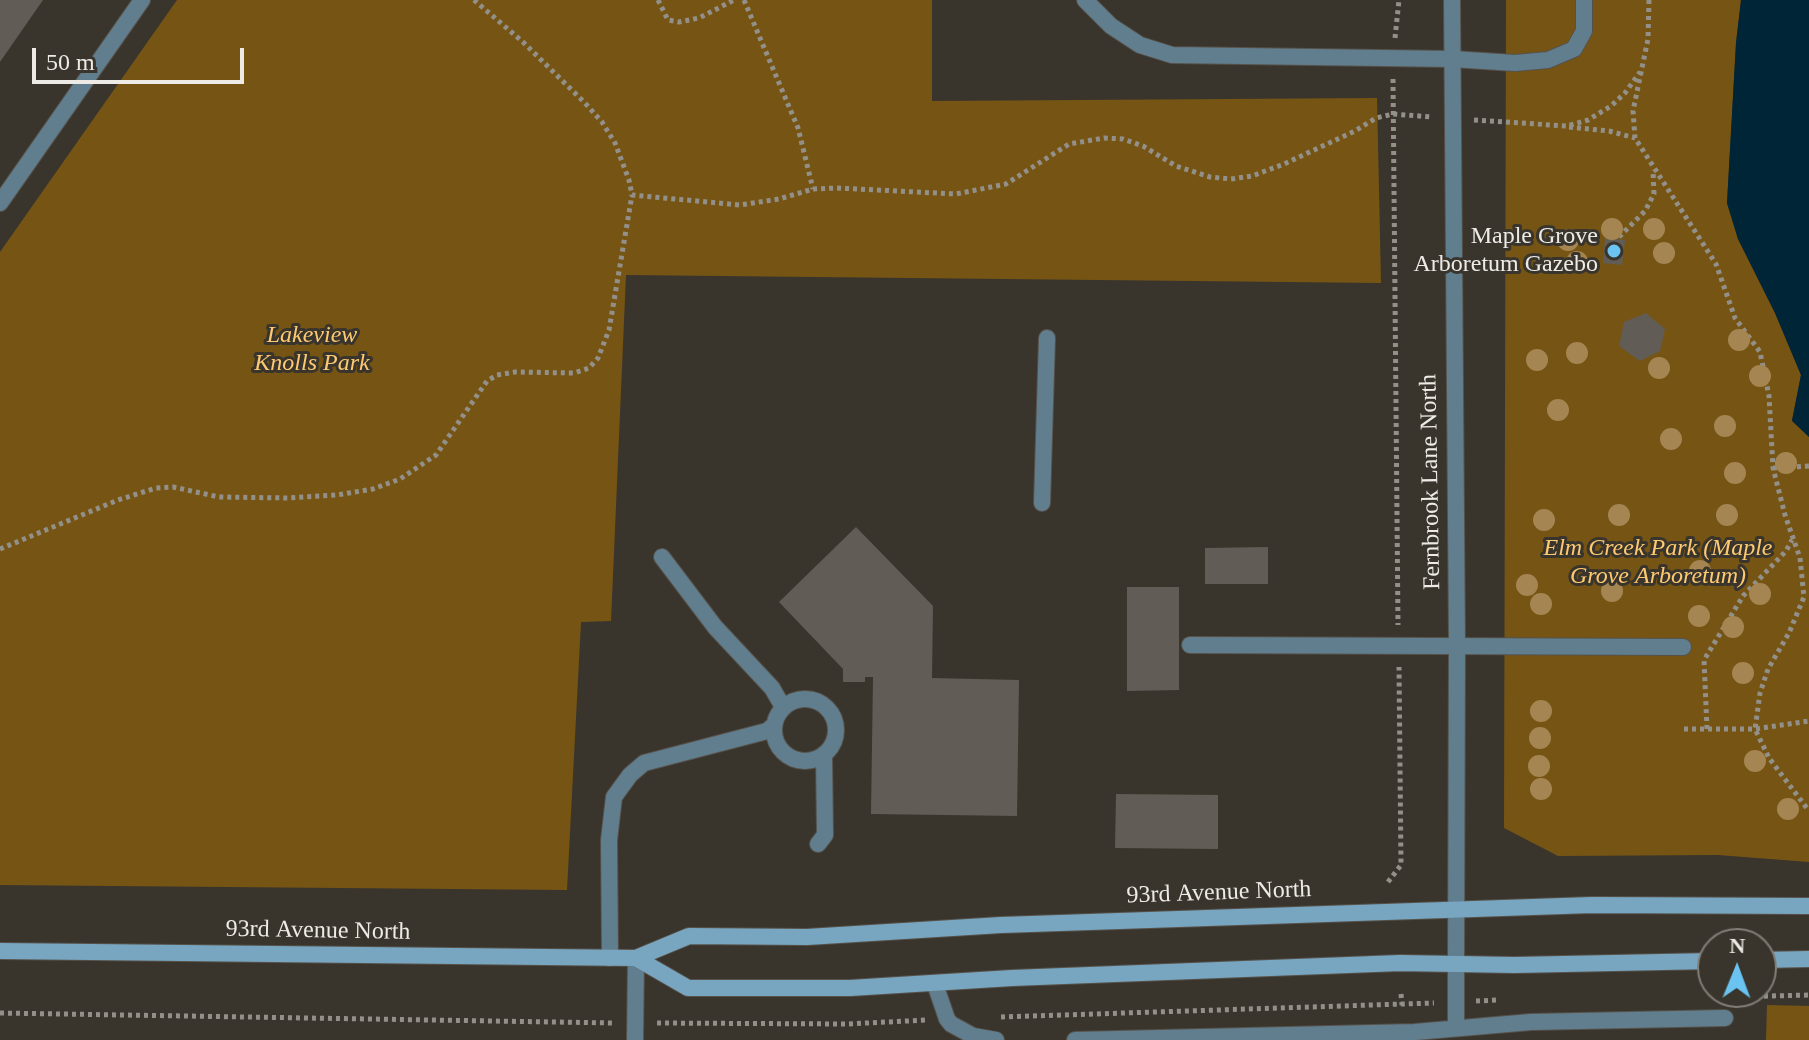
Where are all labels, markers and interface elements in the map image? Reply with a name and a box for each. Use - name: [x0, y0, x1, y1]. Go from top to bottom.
- scale bar: [36, 32, 248, 82]
- text: 50 m: [46, 49, 95, 75]
- place label: Maple Grove Arboretum Gazebo: [1413, 223, 1598, 279]
- marker: Maple Grove Arboretum Gazebo: [1605, 242, 1623, 260]
- park label: Lakeview Knolls Park: [254, 322, 370, 378]
- street label: Fernbrook Lane North: [1415, 374, 1447, 590]
- park label: Elm Creek Park (Maple Grove Arboretum): [1543, 535, 1773, 591]
- street label: 93rd Avenue North: [1126, 875, 1312, 911]
- street label: 93rd Avenue North: [225, 915, 411, 947]
- north arrow: [1697, 928, 1777, 1008]
- text: N: [1729, 933, 1746, 958]

